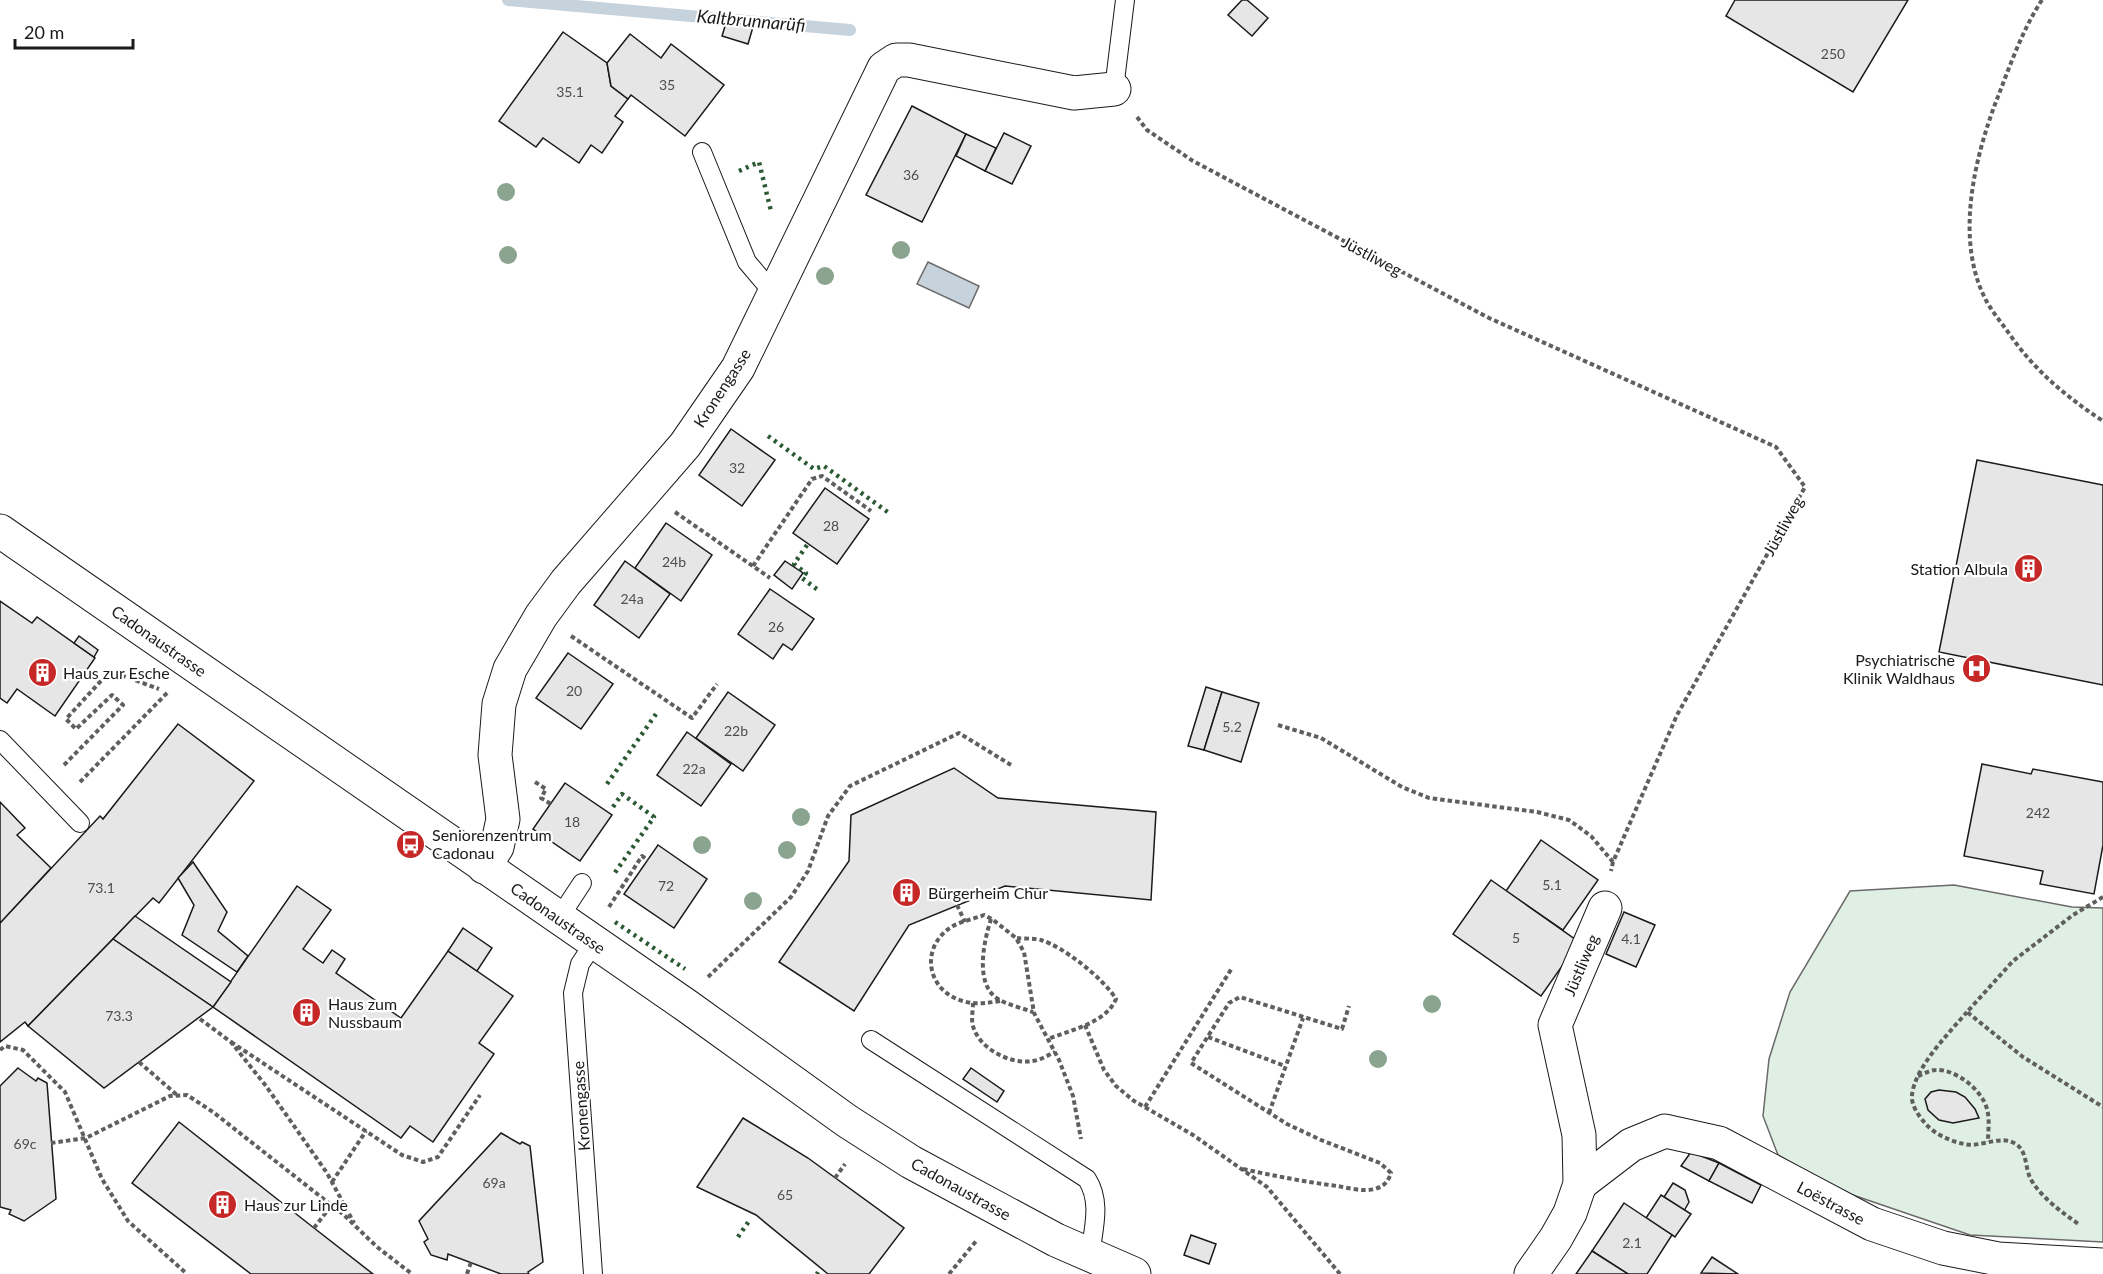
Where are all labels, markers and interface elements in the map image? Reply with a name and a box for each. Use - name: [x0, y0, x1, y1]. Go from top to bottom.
- water label: Kaltbrunnarüfi: [696, 4, 806, 36]
- scale bar: [15, 12, 134, 50]
- text: 20 m: [24, 21, 64, 43]
- house number: 250: [1821, 45, 1845, 62]
- house number: 35: [659, 76, 675, 93]
- house number: 35.1: [556, 83, 584, 100]
- house number: 36: [903, 166, 919, 183]
- street label: Jüstliweg: [1339, 232, 1405, 279]
- street label: Kronengasse: [689, 345, 754, 431]
- house number: 32: [729, 459, 745, 476]
- street label: Jüstliweg: [1759, 493, 1807, 559]
- house number: 28: [823, 517, 839, 534]
- house number: 24b: [662, 553, 686, 570]
- building icon: Station Albula: [2013, 553, 2045, 585]
- place label: Station Albula: [1910, 559, 2008, 578]
- house number: 24a: [620, 590, 644, 607]
- street label: Cadonaustrasse: [108, 601, 210, 680]
- house number: 26: [768, 618, 784, 635]
- place label: Psychiatrische Klinik Waldhaus: [1843, 650, 1955, 687]
- hospital icon: Psychiatrische Klinik Waldhaus: [1960, 653, 1992, 685]
- building icon: Haus zur Esche: [26, 657, 58, 689]
- place label: Haus zur Esche: [63, 663, 170, 682]
- house number: 20: [566, 682, 582, 699]
- house number: 5.2: [1222, 718, 1242, 735]
- house number: 22b: [724, 722, 748, 739]
- house number: 22a: [682, 760, 706, 777]
- house number: 242: [2026, 804, 2050, 821]
- house number: 18: [564, 813, 580, 830]
- place label: Seniorenzentrum Cadonau: [432, 825, 552, 862]
- bus stop icon: Seniorenzentrum Cadonau: [395, 828, 427, 860]
- house number: 5.1: [1542, 876, 1562, 893]
- house number: 72: [658, 877, 674, 894]
- building icon: Bürgerheim Chur: [891, 877, 923, 909]
- street label: Cadonaustrasse: [507, 878, 609, 957]
- house number: 73.1: [87, 879, 115, 896]
- place label: Bürgerheim Chur: [928, 883, 1048, 902]
- house number: 5: [1512, 929, 1520, 946]
- house number: 4.1: [1621, 930, 1641, 947]
- street label: Jüstliweg: [1559, 931, 1602, 998]
- place label: Haus zum Nussbaum: [328, 994, 402, 1031]
- building icon: Haus zum Nussbaum: [291, 997, 323, 1029]
- house number: 73.3: [105, 1007, 133, 1024]
- street label: Kronengasse: [568, 1060, 593, 1152]
- house number: 69c: [14, 1135, 37, 1152]
- street label: Cadonaustrasse: [908, 1153, 1014, 1224]
- house number: 69a: [482, 1174, 506, 1191]
- street label: Loëstrasse: [1794, 1177, 1868, 1228]
- house number: 65: [777, 1186, 793, 1203]
- building icon: Haus zur Linde: [207, 1189, 239, 1221]
- place label: Haus zur Linde: [244, 1195, 348, 1214]
- house number: 2.1: [1622, 1234, 1642, 1251]

